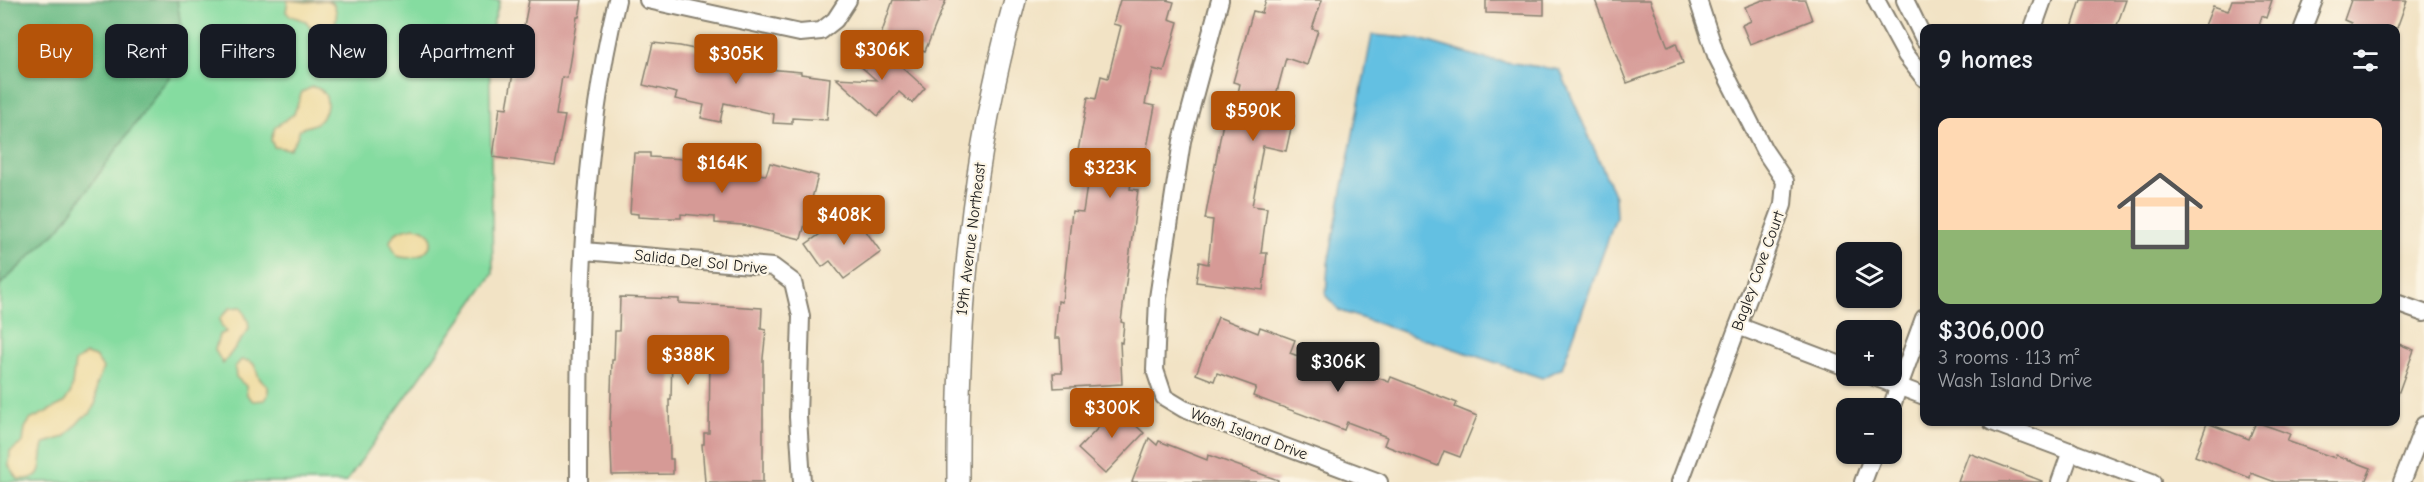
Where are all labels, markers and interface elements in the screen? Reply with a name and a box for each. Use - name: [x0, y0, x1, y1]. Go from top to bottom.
- chip: Buy: [18, 24, 93, 78]
- chip: Rent: [105, 24, 188, 78]
- chip: Filters: [200, 24, 296, 78]
- chip: New: [308, 24, 387, 78]
- chip: Apartment: [399, 24, 535, 78]
- pin: $306K: [840, 30, 924, 81]
- pin: $305K: [694, 34, 778, 85]
- text: $306K: [854, 38, 910, 61]
- text: $305K: [708, 42, 764, 65]
- icon: filters: [2349, 44, 2382, 77]
- text: 9 homes: [1938, 45, 2033, 75]
- pin: $590K: [1211, 91, 1295, 142]
- text: $590K: [1225, 99, 1281, 122]
- pin: $164K: [680, 143, 764, 194]
- pin: $323K: [1068, 148, 1152, 199]
- text: $164K: [697, 151, 748, 174]
- text: $323K: [1084, 156, 1136, 179]
- icon: home: [2106, 157, 2214, 265]
- street label: 19th Avenue Northeast: [953, 161, 989, 316]
- pin: $408K: [802, 195, 886, 246]
- text: $408K: [817, 203, 871, 226]
- street label: Bagley Cove Court: [1728, 208, 1788, 333]
- map controls: [1836, 242, 1902, 464]
- button: layers: [1836, 242, 1902, 308]
- street label: Salida Del Sol Drive: [634, 246, 768, 278]
- text: $306,000: [1938, 316, 2045, 346]
- button: +: [1836, 320, 1902, 386]
- pin: $388K: [646, 335, 730, 386]
- pin: $306K: [1296, 342, 1380, 393]
- text: $388K: [661, 343, 715, 366]
- text: 3 rooms · 113 m²: [1938, 346, 2079, 369]
- text: $306K: [1310, 350, 1366, 373]
- text: Wash Island Drive: [1938, 369, 2092, 392]
- pin: $300K: [1070, 388, 1154, 439]
- text: $300K: [1084, 396, 1140, 419]
- button: −: [1836, 398, 1902, 464]
- street label: Wash Island Drive: [1188, 404, 1310, 464]

